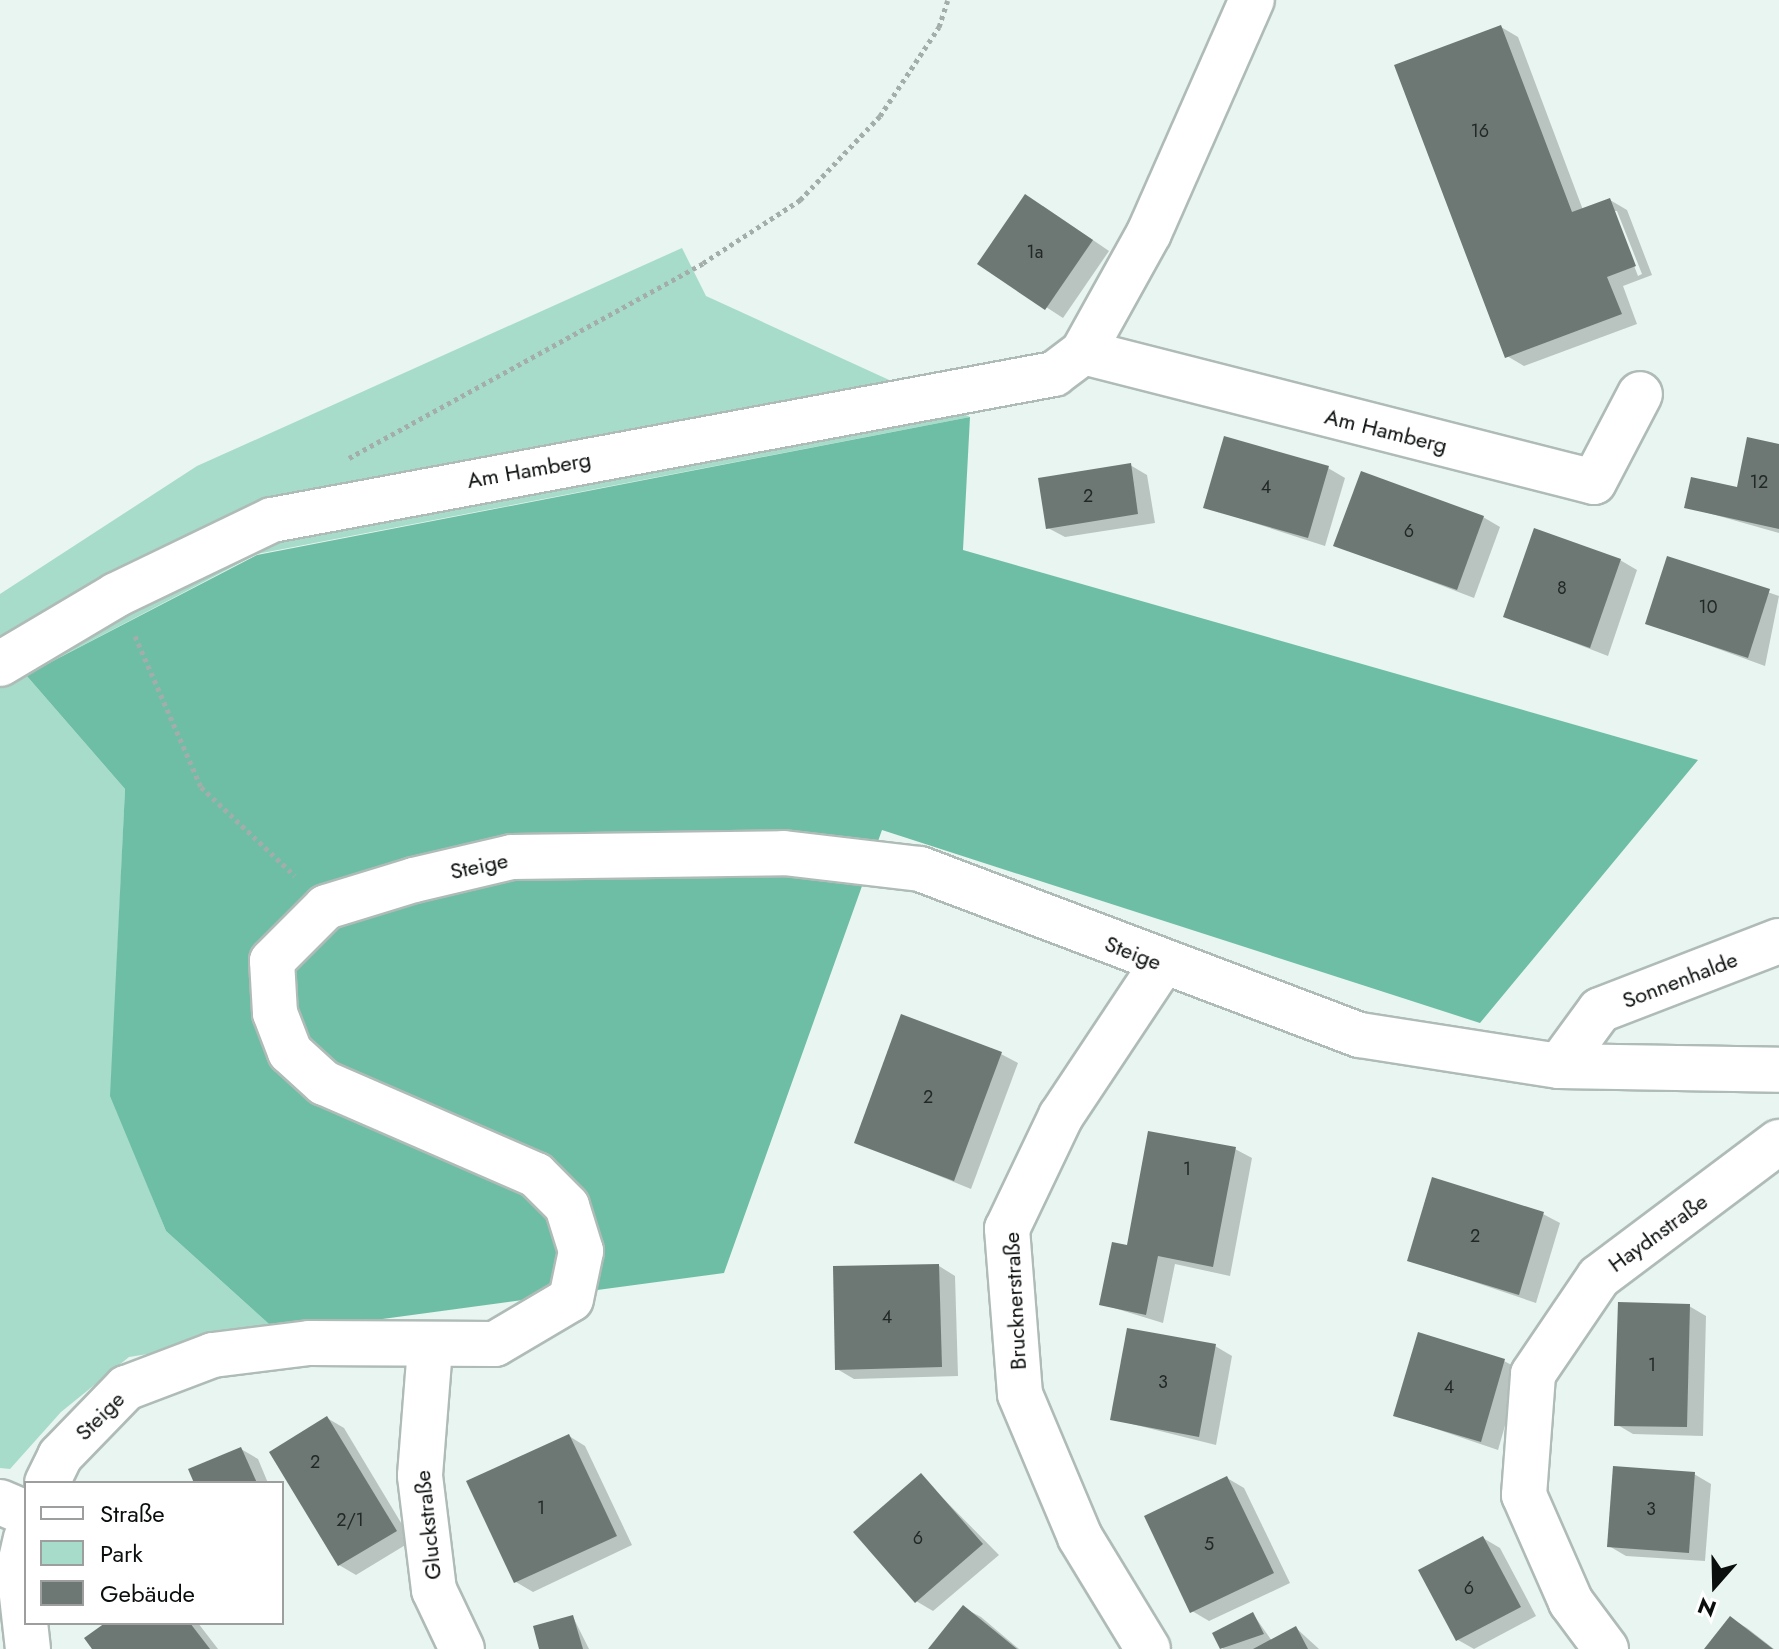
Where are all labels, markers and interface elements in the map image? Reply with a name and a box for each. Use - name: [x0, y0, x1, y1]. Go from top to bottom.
- house number: 16: [1471, 120, 1489, 142]
- house number: 1a: [1027, 241, 1043, 263]
- street label: Am Hamberg: [1322, 403, 1450, 459]
- street label: Am Hamberg: [465, 446, 593, 494]
- house number: 12: [1750, 471, 1768, 493]
- house number: 4: [1261, 476, 1271, 498]
- house number: 2: [1083, 485, 1093, 507]
- house number: 6: [1404, 520, 1414, 542]
- house number: 8: [1557, 577, 1567, 599]
- house number: 10: [1699, 596, 1717, 618]
- street label: Steige: [448, 847, 510, 885]
- street label: Steige: [1101, 930, 1165, 976]
- street label: Sonnenhalde: [1619, 946, 1741, 1014]
- house number: 2: [923, 1086, 933, 1108]
- house number: 1: [1183, 1158, 1191, 1180]
- street label: Haydnstraße: [1603, 1188, 1713, 1278]
- house number: 2: [1470, 1225, 1480, 1247]
- street label: Brucknerstraße: [998, 1231, 1032, 1371]
- house number: 4: [882, 1306, 892, 1328]
- house number: 1: [1648, 1354, 1656, 1376]
- house number: 3: [1158, 1371, 1168, 1393]
- house number: 4: [1444, 1376, 1454, 1398]
- street label: Steige: [70, 1386, 130, 1446]
- house number: 2: [310, 1451, 320, 1473]
- street label: Gluckstraße: [409, 1469, 447, 1581]
- legend: [24, 1481, 284, 1625]
- text: Straße: [100, 1496, 165, 1531]
- house number: 1: [537, 1497, 545, 1519]
- house number: 3: [1646, 1498, 1656, 1520]
- house number: 2/1: [336, 1509, 364, 1531]
- house number: 6: [913, 1527, 923, 1549]
- house number: 5: [1204, 1533, 1214, 1555]
- text: Park: [100, 1536, 143, 1571]
- north arrow: [1675, 1545, 1755, 1625]
- text: Gebäude: [100, 1576, 195, 1611]
- house number: 6: [1464, 1577, 1474, 1599]
- text: N: [1693, 1590, 1720, 1626]

